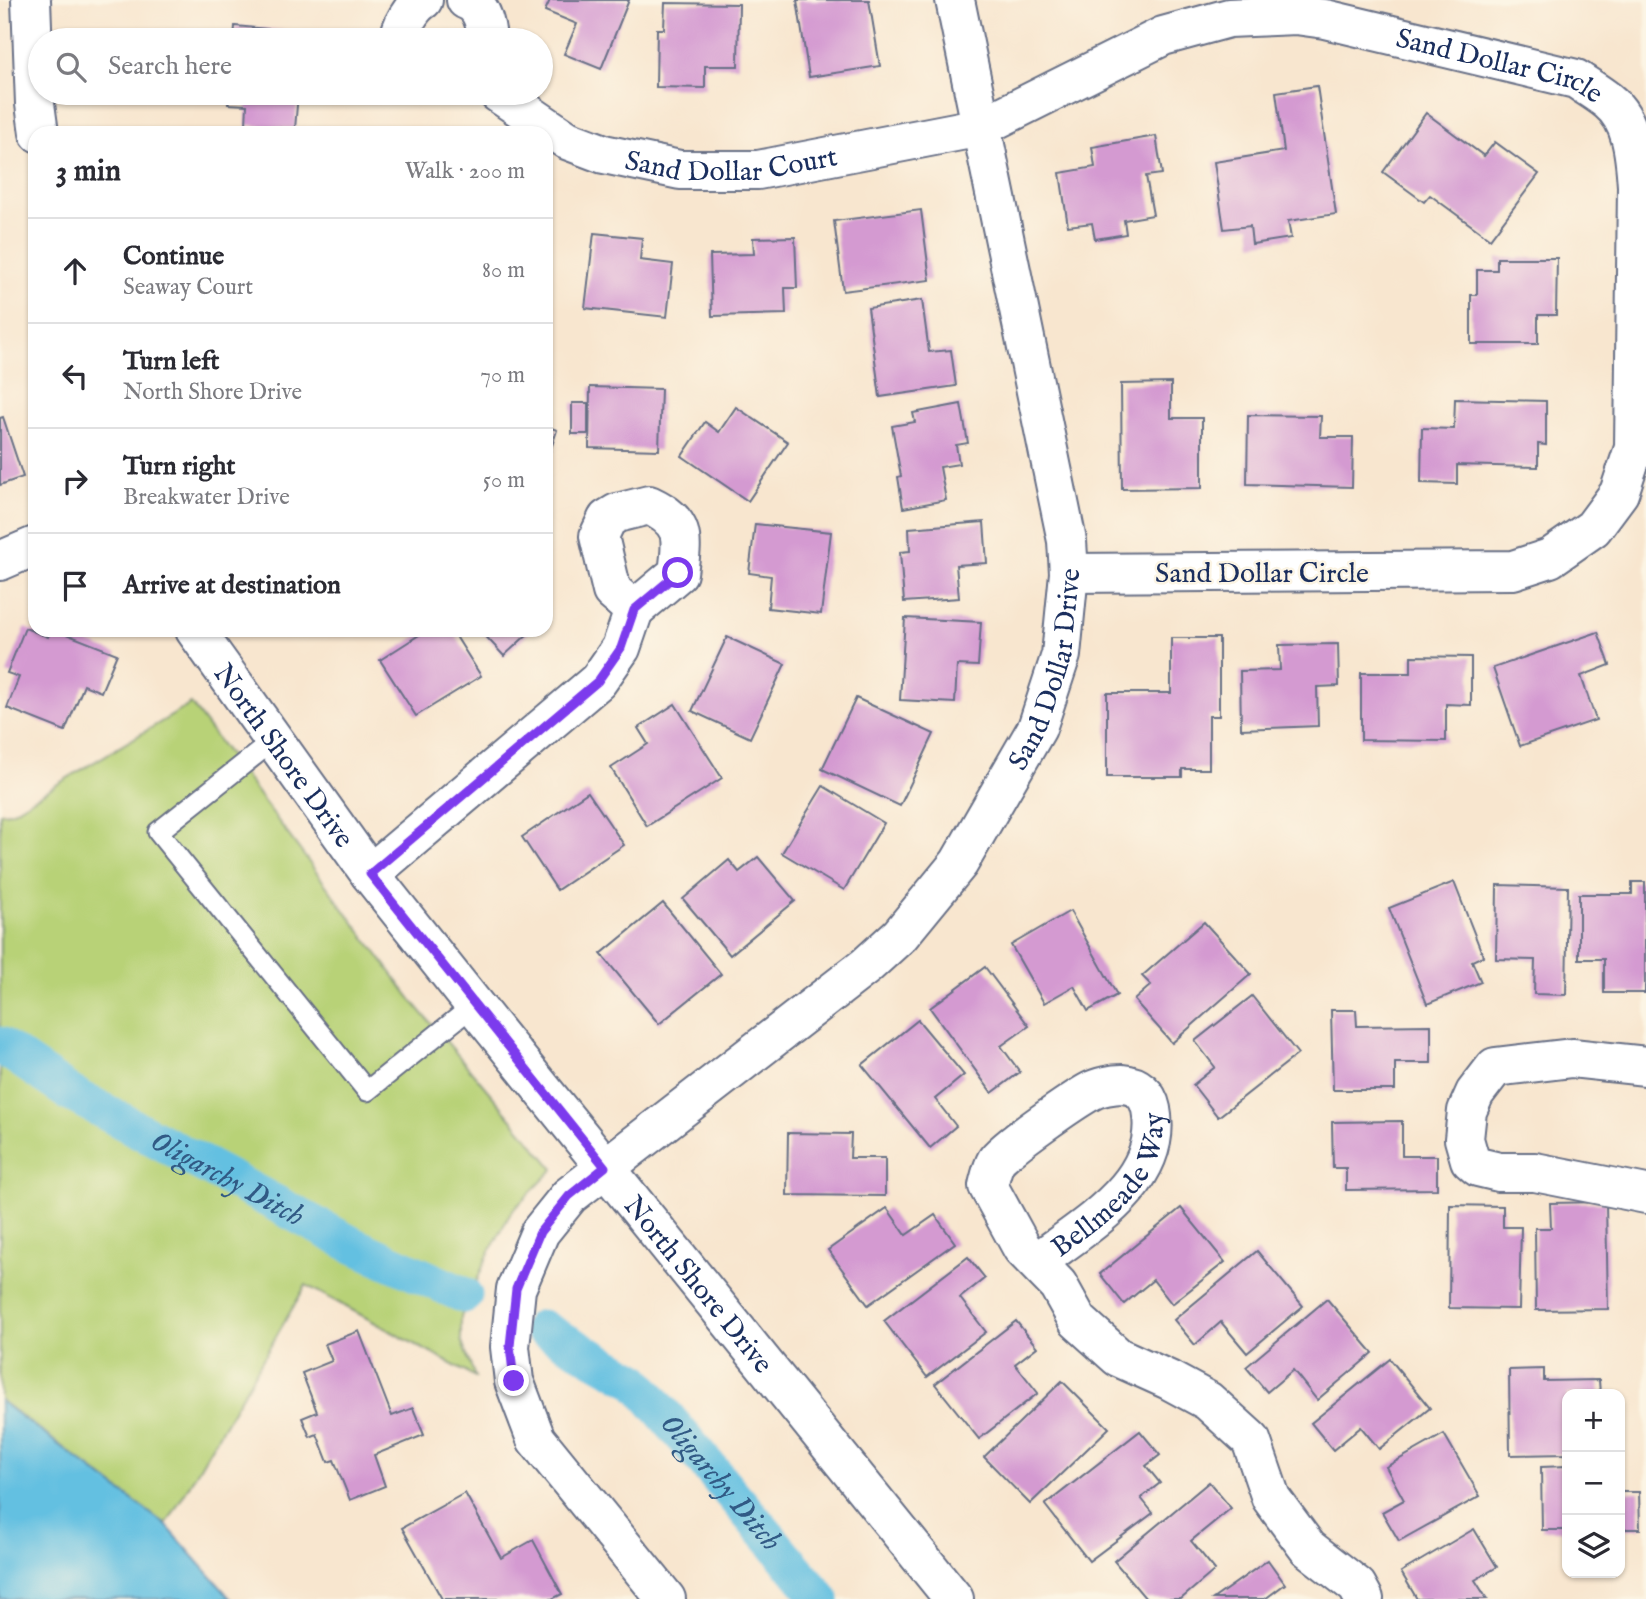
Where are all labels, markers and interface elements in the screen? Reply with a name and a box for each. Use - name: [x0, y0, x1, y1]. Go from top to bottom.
- street label: Sand Dollar Circle: [1392, 22, 1609, 112]
- search box: [28, 28, 553, 105]
- icon: search: [52, 48, 90, 86]
- text: Search here: [108, 50, 232, 83]
- street label: Sand Dollar Court: [622, 140, 841, 190]
- text: 3 min: [56, 153, 121, 191]
- text: Walk · 200 m: [405, 157, 525, 186]
- text: Continue: [123, 240, 224, 273]
- icon: ahead: [56, 252, 94, 290]
- text: 80 m: [482, 256, 525, 285]
- text: Seaway Court: [123, 273, 253, 302]
- text: Turn left: [123, 345, 220, 378]
- icon: left: [56, 357, 94, 395]
- text: 70 m: [480, 361, 525, 390]
- text: North Shore Drive: [123, 378, 302, 407]
- text: Turn right: [123, 450, 236, 483]
- icon: right: [56, 462, 94, 500]
- text: 50 m: [483, 466, 525, 495]
- text: Breakwater Drive: [123, 483, 290, 512]
- route start: [662, 557, 693, 588]
- street label: Sand Dollar Circle: [1155, 557, 1369, 592]
- icon: arrive: [56, 567, 94, 605]
- street label: Sand Dollar Drive: [1002, 567, 1089, 777]
- text: Arrive at destination: [123, 569, 341, 602]
- street label: North Shore Drive: [205, 658, 361, 856]
- street label: Bellmeade Way: [1045, 1111, 1173, 1266]
- water label: Oligarchy Ditch: [144, 1123, 311, 1236]
- street label: North Shore Drive: [615, 1190, 780, 1381]
- route end: [498, 1365, 529, 1396]
- map controls: [1562, 1389, 1625, 1578]
- button: +: [1562, 1389, 1625, 1452]
- water label: Oligarchy Ditch: [651, 1406, 789, 1560]
- button: −: [1562, 1452, 1625, 1515]
- button: layers: [1562, 1515, 1625, 1578]

